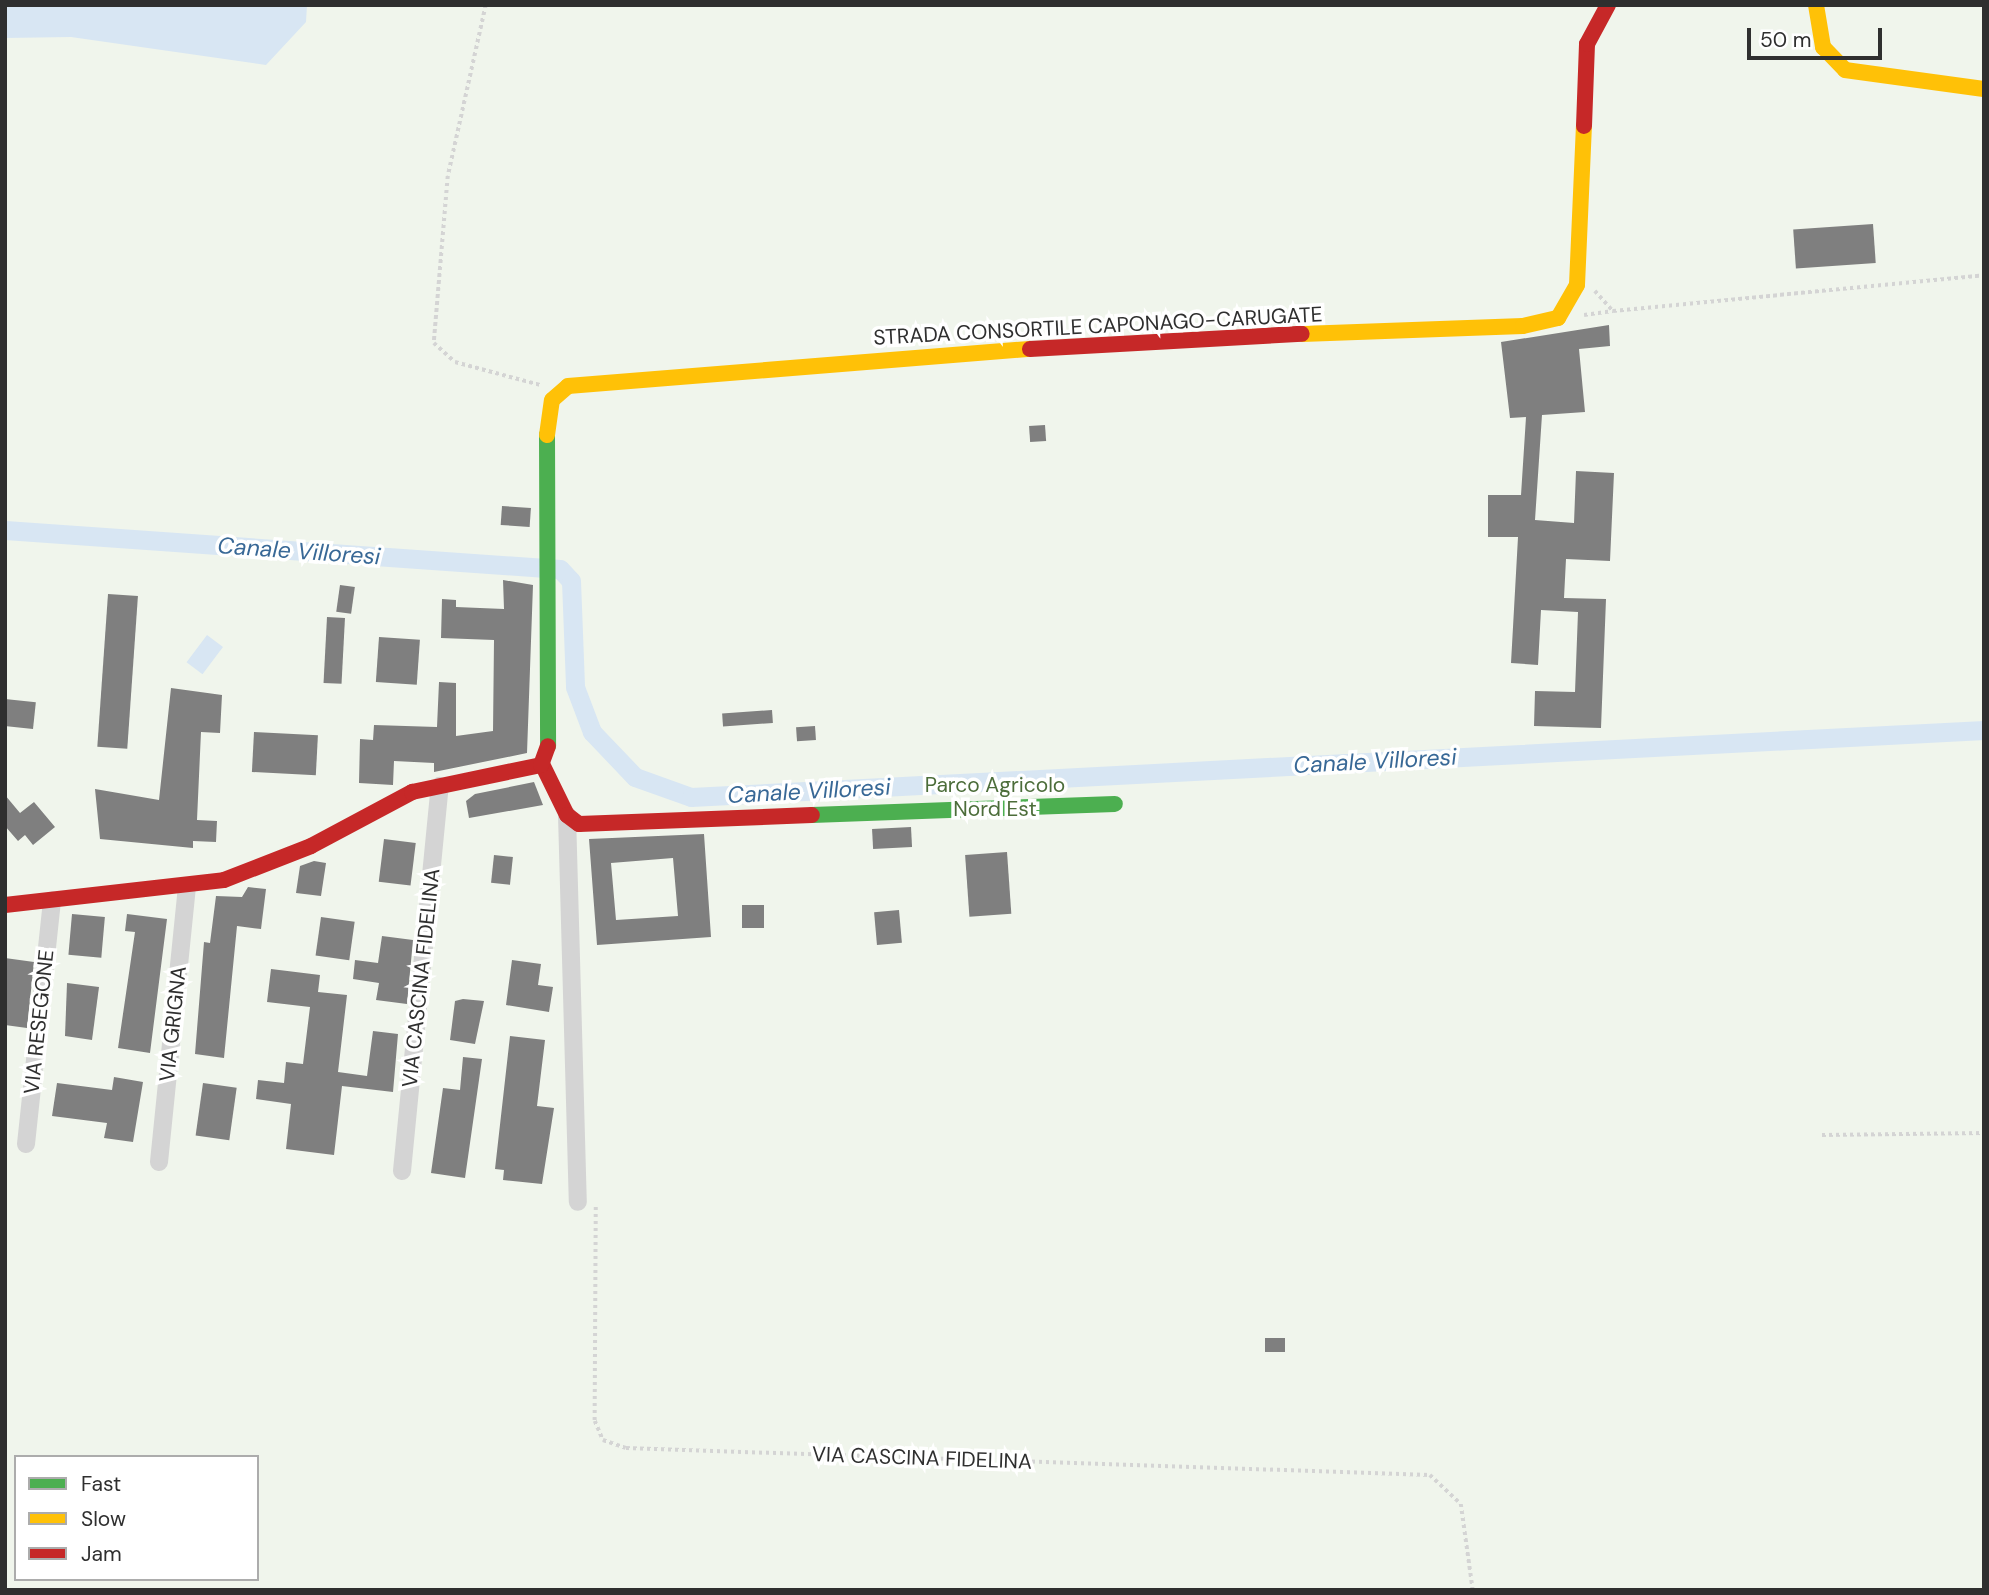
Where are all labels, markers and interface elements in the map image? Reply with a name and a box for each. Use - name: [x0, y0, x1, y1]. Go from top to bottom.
- scale bar: [1751, 14, 1886, 58]
- text: 50 m: [1760, 26, 1811, 54]
- street label: STRADA CONSORTILE CAPONAGO-CARUGATE: [873, 302, 1323, 350]
- water label: Canale Villoresi: [217, 532, 381, 570]
- water label: Canale Villoresi: [1293, 743, 1457, 779]
- park label: Parco Agricolo Nord Est: [925, 772, 1065, 822]
- water label: Canale Villoresi: [727, 773, 891, 809]
- street label: VIA CASCINA FIDELINA: [397, 867, 445, 1089]
- street label: VIA RESEGONE: [19, 948, 59, 1096]
- street label: VIA GRIGNA: [154, 965, 192, 1083]
- street label: VIA CASCINA FIDELINA: [812, 1442, 1032, 1474]
- legend: [14, 1455, 259, 1581]
- text: Fast: [81, 1470, 121, 1498]
- text: Slow: [81, 1505, 126, 1533]
- text: Jam: [81, 1540, 122, 1568]

